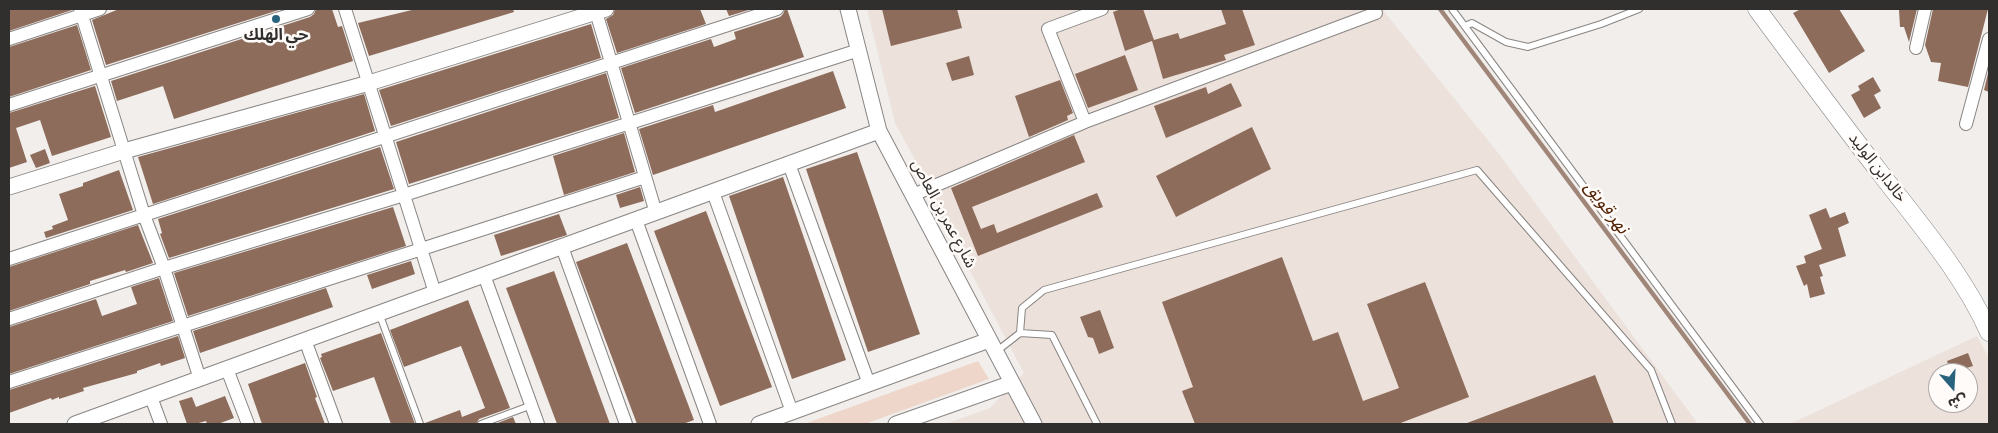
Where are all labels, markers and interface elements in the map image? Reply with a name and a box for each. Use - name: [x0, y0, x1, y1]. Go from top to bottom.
- marker: حي الهلك: [270, 13, 282, 25]
- place label: حي الهلك: [244, 26, 308, 46]
- street label: خالدابن الوليد: [1844, 129, 1910, 207]
- street label: شارع عمر بن العاص: [906, 156, 980, 272]
- water label: نهر قويق: [1579, 177, 1633, 239]
- north arrow: [1928, 363, 1978, 413]
- text: ش: [1946, 391, 1970, 413]

